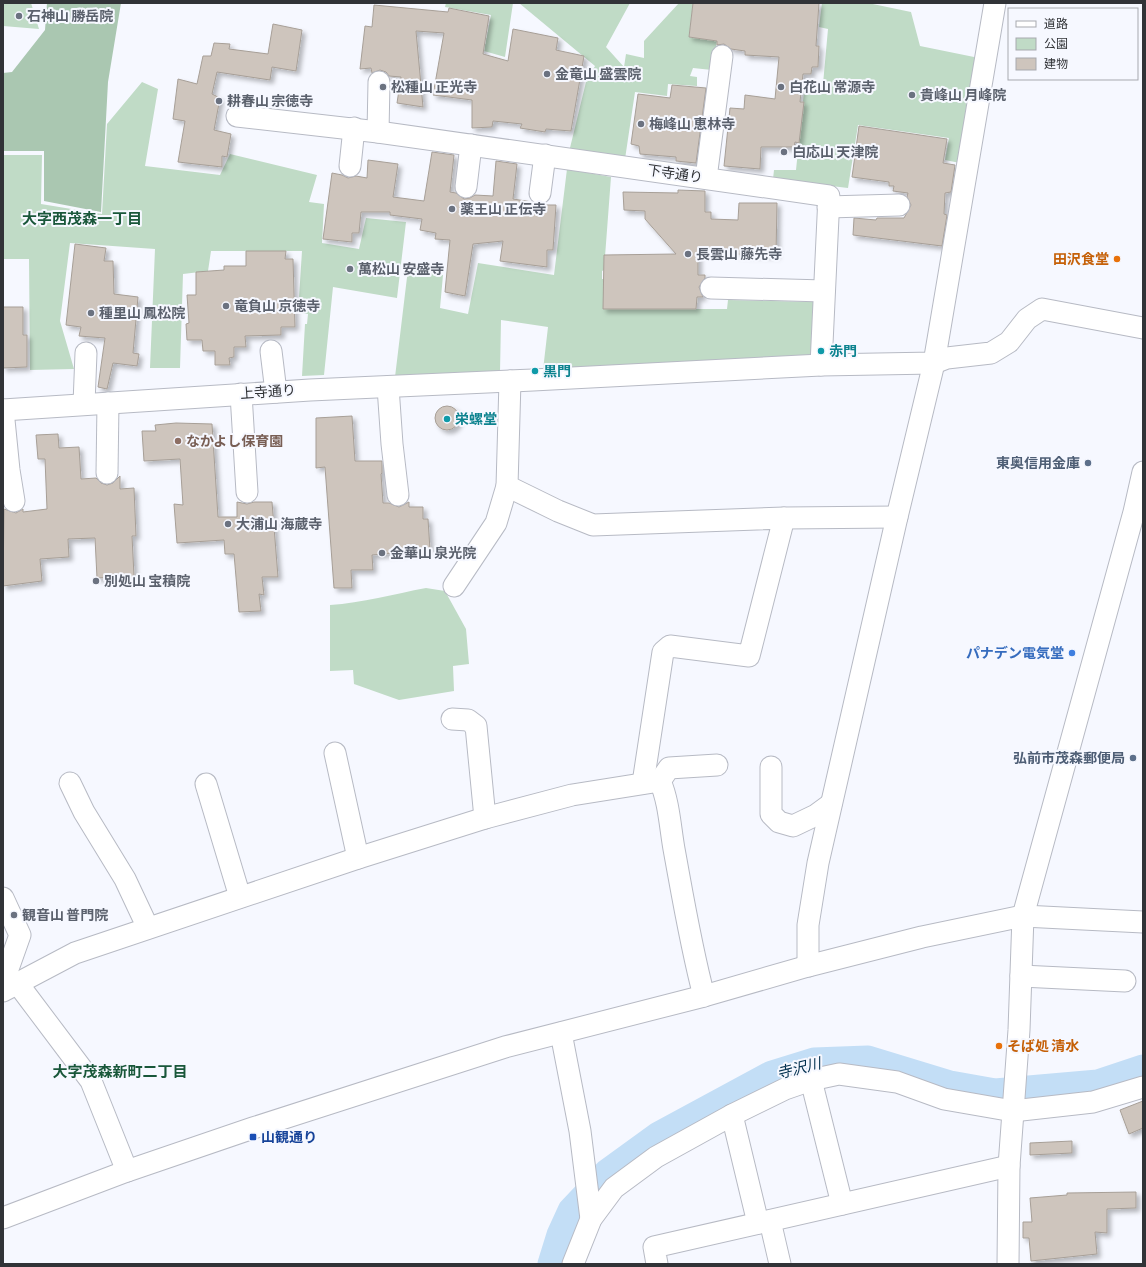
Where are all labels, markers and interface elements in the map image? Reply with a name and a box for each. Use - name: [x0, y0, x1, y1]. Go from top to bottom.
- place label: 石神山 勝岳院: [27, 8, 113, 25]
- legend: [1008, 8, 1138, 80]
- marker: 石神山 勝岳院: [14, 11, 24, 21]
- text: 道路: [1044, 17, 1068, 32]
- text: 公園: [1044, 37, 1068, 52]
- text: 建物: [1044, 57, 1068, 72]
- place label: 金竜山 盛雲院: [555, 66, 641, 83]
- marker: 金竜山 盛雲院: [542, 69, 552, 79]
- place label: 松種山 正光寺: [391, 79, 477, 96]
- place label: 白花山 常源寺: [789, 79, 875, 96]
- marker: 松種山 正光寺: [378, 82, 388, 92]
- marker: 白花山 常源寺: [776, 82, 786, 92]
- place label: 貴峰山 月峰院: [920, 87, 1006, 104]
- marker: 貴峰山 月峰院: [907, 90, 917, 100]
- place label: 耕春山 宗徳寺: [227, 93, 313, 110]
- marker: 耕春山 宗徳寺: [214, 96, 224, 106]
- place label: 梅峰山 恵林寺: [649, 116, 735, 133]
- marker: 梅峰山 恵林寺: [636, 119, 646, 129]
- place label: 白応山 天津院: [792, 144, 878, 161]
- marker: 白応山 天津院: [779, 147, 789, 157]
- street label: 下寺通り: [646, 162, 704, 186]
- place label: 薬王山 正伝寺: [460, 201, 546, 218]
- marker: 薬王山 正伝寺: [447, 204, 457, 214]
- district label: 大字西茂森一丁目: [22, 210, 142, 229]
- place label: 長雲山 藤先寺: [696, 246, 782, 263]
- marker: 長雲山 藤先寺: [683, 249, 693, 259]
- place label: 田沢食堂: [1053, 251, 1109, 268]
- marker: 田沢食堂: [1112, 254, 1122, 264]
- place label: 萬松山 安盛寺: [358, 261, 444, 278]
- marker: 萬松山 安盛寺: [345, 264, 355, 274]
- place label: 竜負山 京徳寺: [234, 298, 320, 315]
- marker: 竜負山 京徳寺: [221, 301, 231, 311]
- place label: 種里山 鳳松院: [99, 305, 185, 322]
- marker: 種里山 鳳松院: [86, 308, 96, 318]
- place label: 赤門: [829, 343, 857, 360]
- marker: 赤門: [816, 346, 826, 356]
- place label: 黒門: [543, 363, 571, 380]
- marker: 黒門: [530, 366, 540, 376]
- street label: 上寺通り: [239, 382, 297, 402]
- place label: 栄螺堂: [455, 411, 497, 428]
- marker: 栄螺堂: [442, 414, 452, 424]
- place label: なかよし保育園: [186, 433, 283, 450]
- marker: なかよし保育園: [173, 436, 183, 446]
- place label: 東奥信用金庫: [996, 455, 1080, 472]
- marker: 東奥信用金庫: [1083, 458, 1093, 468]
- place label: 大浦山 海蔵寺: [236, 516, 322, 533]
- marker: 大浦山 海蔵寺: [223, 519, 233, 529]
- place label: 金華山 泉光院: [390, 545, 476, 562]
- marker: 金華山 泉光院: [377, 548, 387, 558]
- place label: 別処山 宝積院: [104, 573, 190, 590]
- marker: 別処山 宝積院: [91, 576, 101, 586]
- place label: パナデン電気堂: [966, 645, 1064, 662]
- marker: パナデン電気堂: [1067, 648, 1077, 658]
- place label: 弘前市茂森郵便局: [1013, 750, 1125, 767]
- marker: 弘前市茂森郵便局: [1128, 753, 1138, 763]
- place label: 観音山 普門院: [22, 907, 108, 924]
- marker: 観音山 普門院: [9, 910, 19, 920]
- place label: そば処 清水: [1007, 1038, 1079, 1055]
- marker: そば処 清水: [994, 1041, 1004, 1051]
- water label: 寺沢川: [775, 1054, 825, 1084]
- district label: 大字茂森新町二丁目: [52, 1063, 188, 1082]
- place label: 山観通り: [261, 1129, 317, 1146]
- marker: 山観通り: [248, 1132, 258, 1142]

